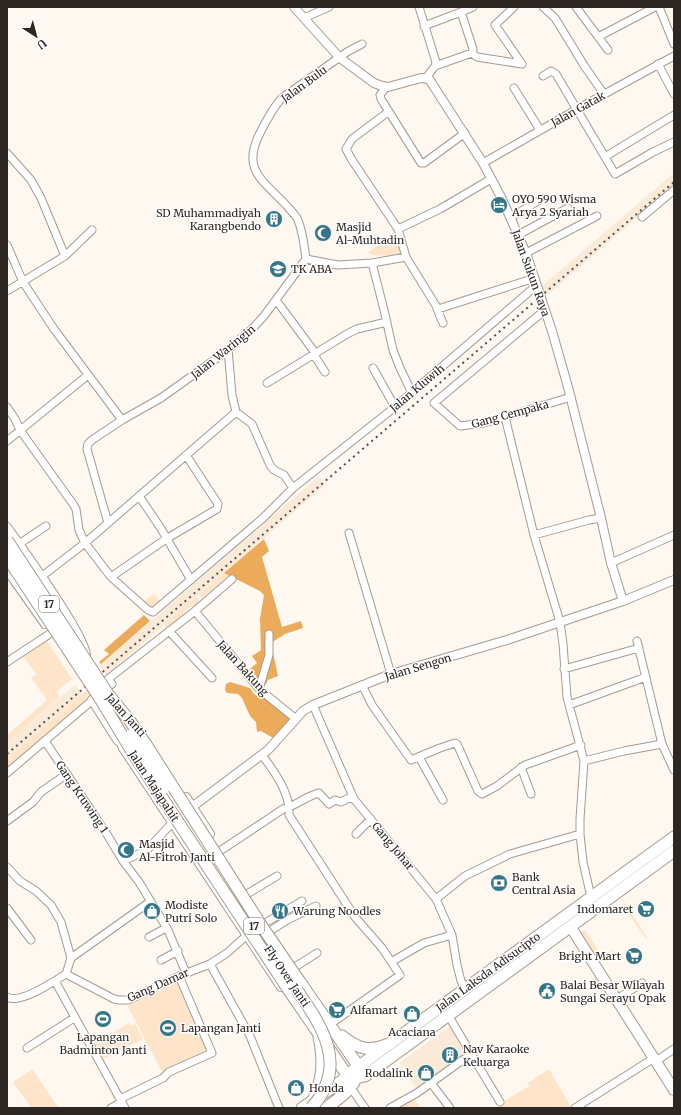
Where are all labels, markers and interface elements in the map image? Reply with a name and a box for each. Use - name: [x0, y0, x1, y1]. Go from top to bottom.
- north arrow: [16, 16, 56, 56]
- text: U: [34, 36, 49, 53]
- street label: Jalan Bulu: [277, 63, 330, 106]
- street label: Jalan Gatak: [548, 88, 608, 130]
- place label: OYO 590 Wisma Arya 2 Syariah: [511, 192, 596, 219]
- hotel icon: OYO 590 Wisma Arya 2 Syariah: [489, 195, 509, 215]
- place label: SD Muhammadiyah Karangbendo: [156, 206, 262, 233]
- building icon: SD Muhammadiyah Karangbendo: [264, 209, 284, 229]
- place label: Masjid Al-Muhtadin: [335, 220, 405, 247]
- mosque icon: Masjid Al-Muhtadin: [313, 223, 333, 243]
- street label: Jalan Sukun Raya: [508, 227, 553, 318]
- school or university icon: TK ABA: [268, 259, 288, 279]
- place label: TK ABA: [291, 262, 332, 276]
- street label: Jalan Waringin: [187, 321, 259, 383]
- street label: Jalan Kluwih: [386, 361, 448, 416]
- street label: Gang Cempaka: [470, 397, 550, 431]
- road number: 17: [39, 596, 59, 612]
- street label: Jalan Bakung: [214, 637, 272, 699]
- street label: Jalan Sengon: [382, 650, 454, 684]
- street label: Jalan Janti: [102, 690, 149, 740]
- street label: Jalan Majapahit: [125, 747, 183, 825]
- street label: Gang Kruwing 1: [53, 758, 111, 836]
- street label: Gang Johar: [369, 819, 417, 873]
- place label: Masjid Al-Fitroh Janti: [138, 837, 215, 864]
- mosque icon: Masjid Al-Fitroh Janti: [116, 840, 136, 860]
- place label: Bank Central Asia: [512, 870, 576, 897]
- bank icon: Bank Central Asia: [489, 873, 509, 893]
- place label: Modiste Putri Solo: [165, 898, 218, 925]
- supermarket icon: Indomaret: [636, 899, 656, 919]
- shop icon: Modiste Putri Solo: [142, 901, 162, 921]
- restaurant icon: Warung Noodles: [270, 901, 290, 921]
- place label: Indomaret: [577, 902, 634, 916]
- place label: Warung Noodles: [292, 904, 381, 918]
- road number: 17: [244, 918, 264, 934]
- street label: Jalan Laksda Adisucipto: [432, 929, 544, 1015]
- street label: Fly Over Janti: [261, 943, 313, 1010]
- supermarket icon: Bright Mart: [624, 946, 644, 966]
- place label: Bright Mart: [559, 949, 622, 963]
- street label: Gang Damar: [125, 965, 191, 1005]
- place label: Balai Besar Wilayah Sungai Serayu Opak: [560, 978, 666, 1005]
- public building icon: Balai Besar Wilayah Sungai Serayu Opak: [537, 981, 557, 1001]
- supermarket icon: Alfamart: [327, 1000, 347, 1020]
- place label: Alfamart: [349, 1003, 398, 1017]
- shop icon: Acaciana: [402, 1004, 422, 1024]
- sports icon: Lapangan Badminton Janti: [93, 1009, 113, 1029]
- sports icon: Lapangan Janti: [158, 1018, 178, 1038]
- place label: Lapangan Janti: [181, 1021, 261, 1035]
- place label: Acaciana: [387, 1025, 436, 1039]
- place label: Lapangan Badminton Janti: [60, 1030, 147, 1057]
- place label: Nav Karaoke Keluarga: [463, 1042, 530, 1069]
- building icon: Nav Karaoke Keluarga: [440, 1045, 460, 1065]
- shop icon: Rodalink: [416, 1063, 436, 1083]
- place label: Rodalink: [365, 1066, 413, 1080]
- shop icon: Honda: [286, 1078, 306, 1098]
- place label: Honda: [309, 1081, 344, 1095]

